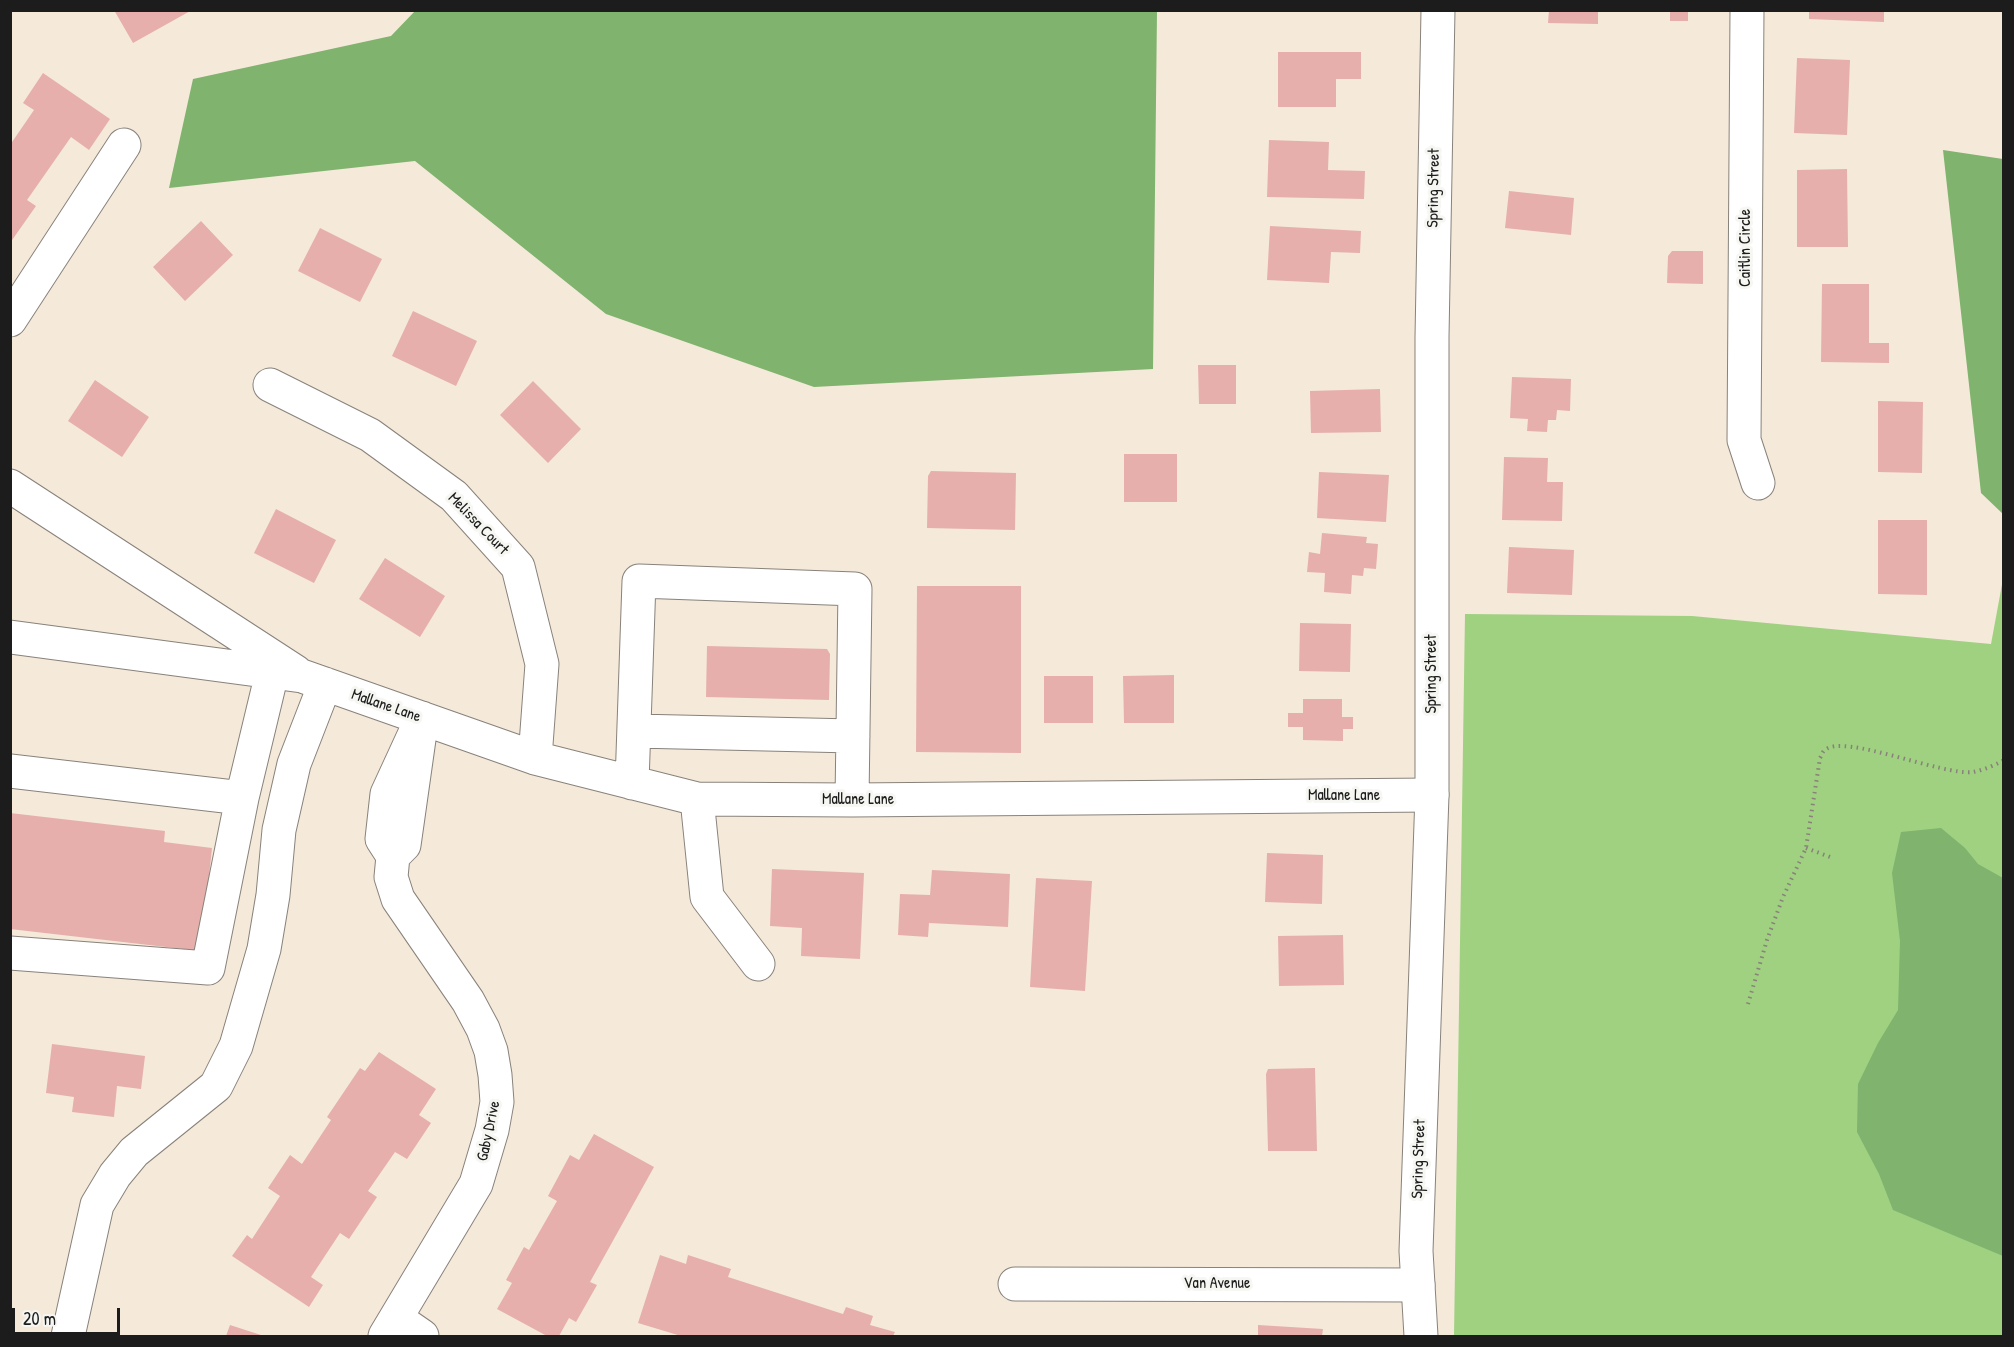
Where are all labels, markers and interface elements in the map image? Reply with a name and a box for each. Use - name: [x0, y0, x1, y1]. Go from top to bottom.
- street label: Spring Street: [1424, 148, 1444, 228]
- street label: Caitlin Circle: [1736, 209, 1756, 287]
- street label: Melissa Court: [444, 489, 512, 559]
- street label: Spring Street: [1422, 634, 1442, 714]
- street label: Mallane Lane: [349, 685, 423, 727]
- street label: Mallane Lane: [1308, 786, 1380, 806]
- street label: Mallane Lane: [822, 790, 894, 810]
- street label: Gaby Drive: [473, 1099, 505, 1163]
- street label: Spring Street: [1408, 1119, 1430, 1199]
- street label: Van Avenue: [1184, 1274, 1250, 1294]
- scale bar: [15, 1296, 123, 1334]
- text: 20 m: [23, 1306, 56, 1331]

